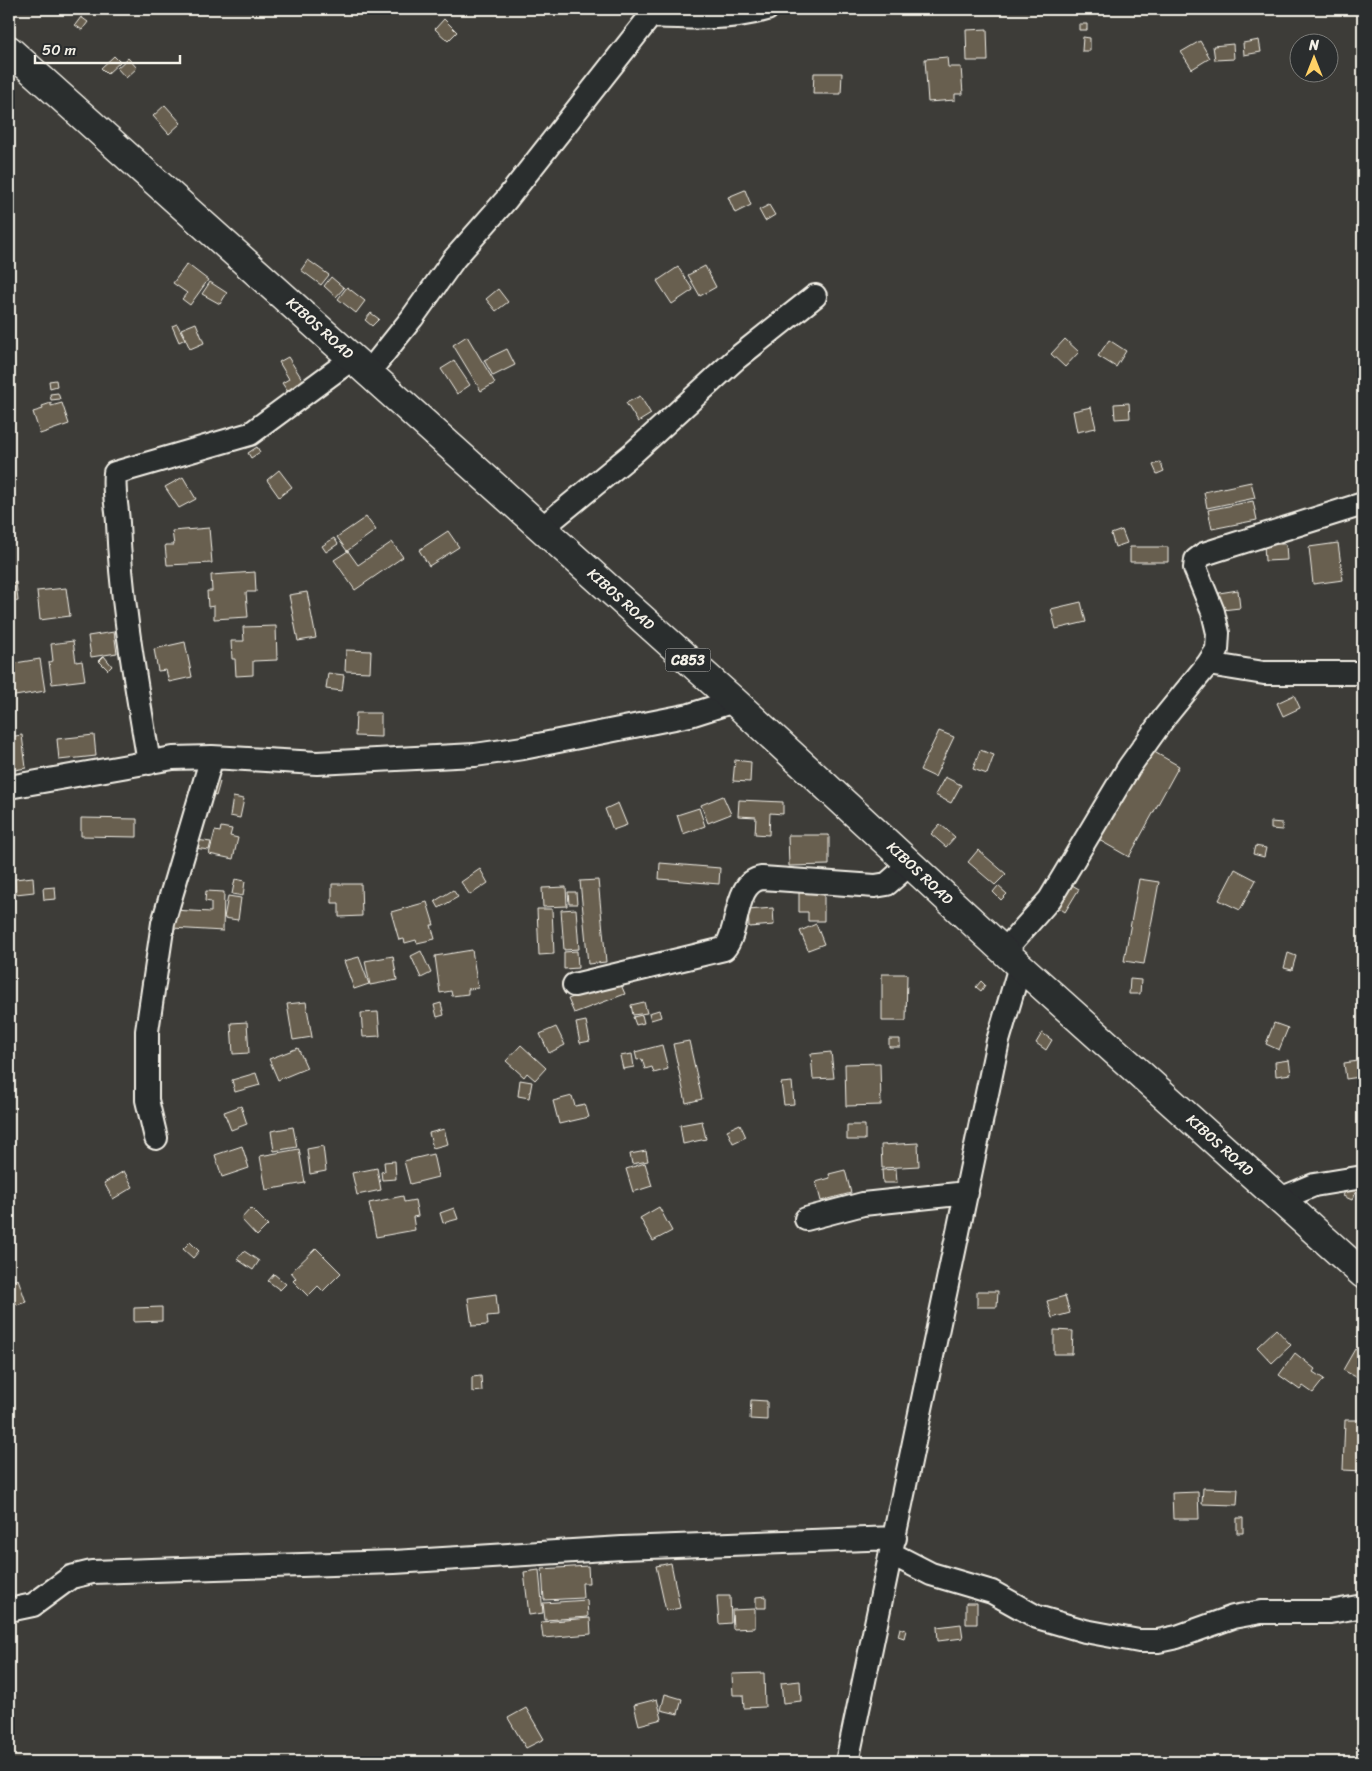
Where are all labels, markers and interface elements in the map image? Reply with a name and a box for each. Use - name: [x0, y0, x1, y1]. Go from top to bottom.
- scale bar: [35, 32, 180, 64]
- north arrow: [1290, 32, 1340, 82]
- text: N: [1308, 33, 1319, 58]
- text: 50 m: [42, 37, 77, 63]
- street label: KIBOS ROAD: [280, 290, 360, 366]
- street label: KIBOS ROAD: [581, 561, 661, 637]
- road number: C853: [666, 648, 710, 672]
- street label: KIBOS ROAD: [880, 835, 960, 911]
- street label: KIBOS ROAD: [1180, 1107, 1260, 1183]

